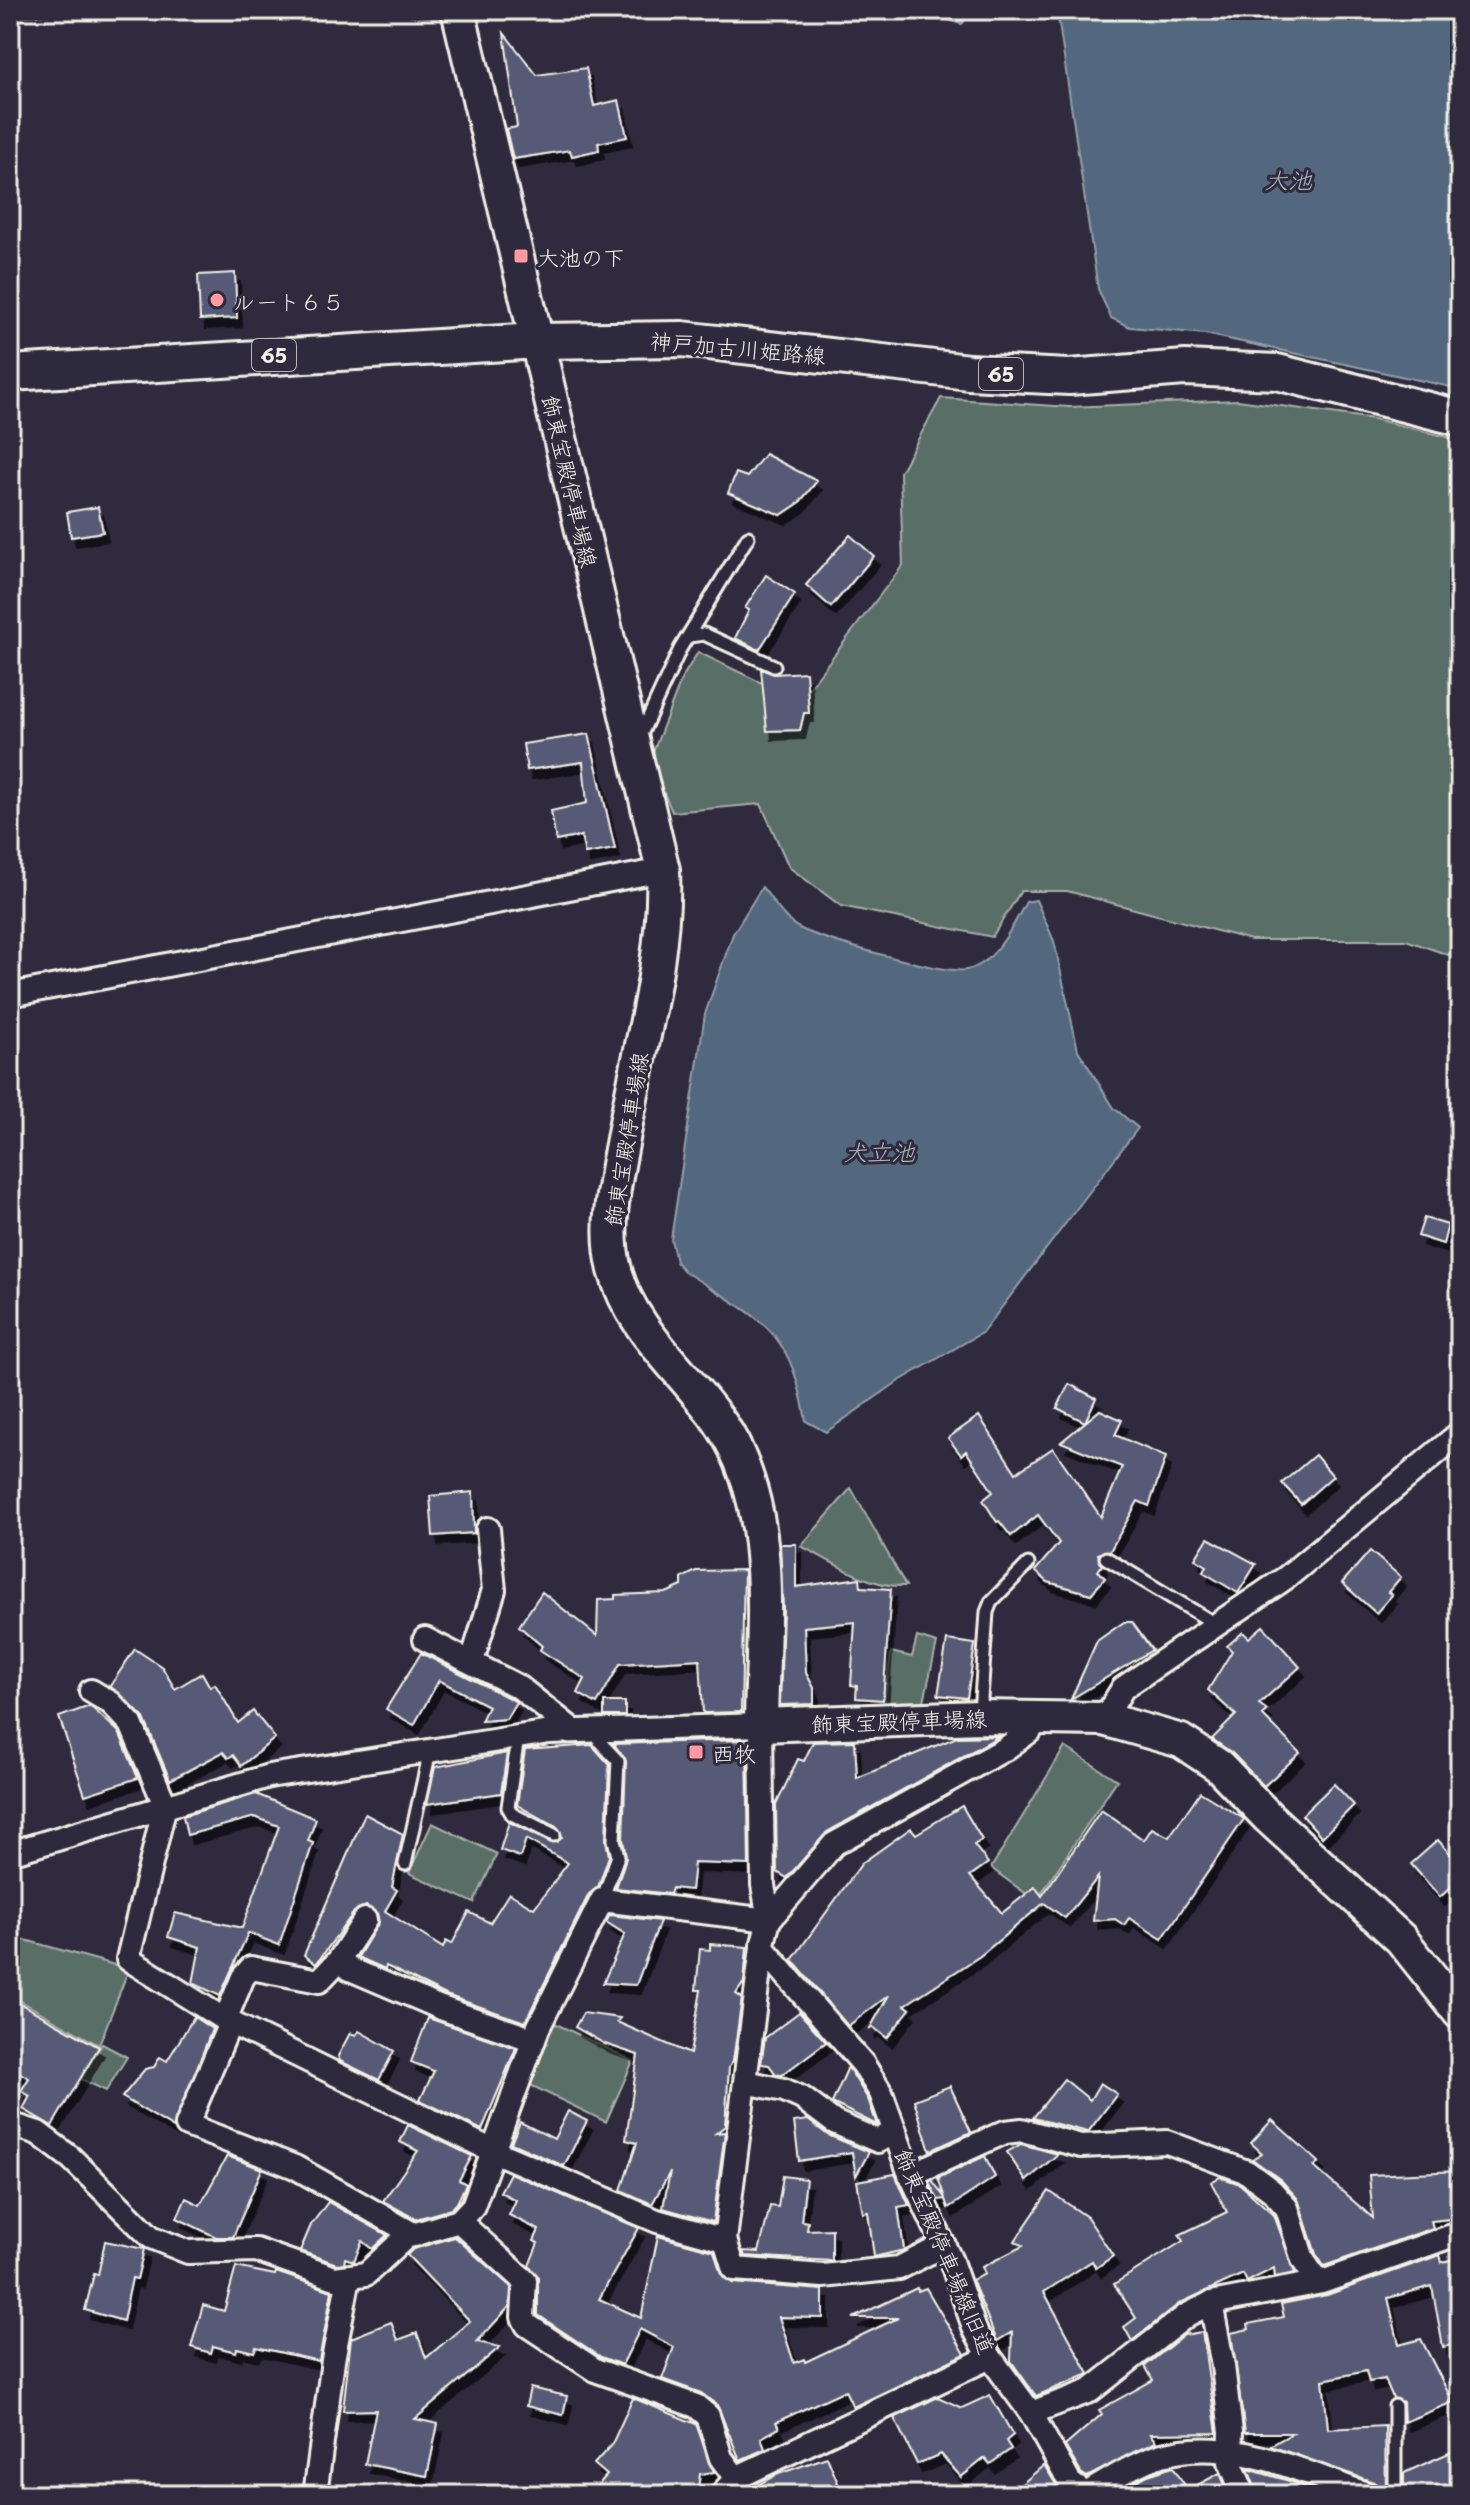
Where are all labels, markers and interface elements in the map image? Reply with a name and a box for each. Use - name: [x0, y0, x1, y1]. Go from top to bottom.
- water label: 大池: [1264, 161, 1313, 197]
- place label: 大池の下: [537, 240, 625, 273]
- marker: 大池の下: [512, 247, 530, 265]
- place label: ルート６５: [233, 284, 344, 317]
- marker: ルート６５: [208, 291, 226, 309]
- street label: 神戸加古川姫路線: [649, 323, 827, 371]
- road number: 65: [252, 339, 296, 371]
- road number: 65: [979, 358, 1023, 390]
- street label: 飾東宝殿停車場線: [535, 392, 607, 570]
- street label: 飾東宝殿停車場線: [595, 1049, 655, 1229]
- water label: 犬立池: [843, 1133, 916, 1169]
- street label: 飾東宝殿停車場線: [810, 1700, 988, 1740]
- place label: 西牧: [712, 1736, 756, 1769]
- marker: 西牧: [687, 1743, 705, 1761]
- street label: 飾東宝殿停車場線旧道: [888, 2143, 1004, 2359]

